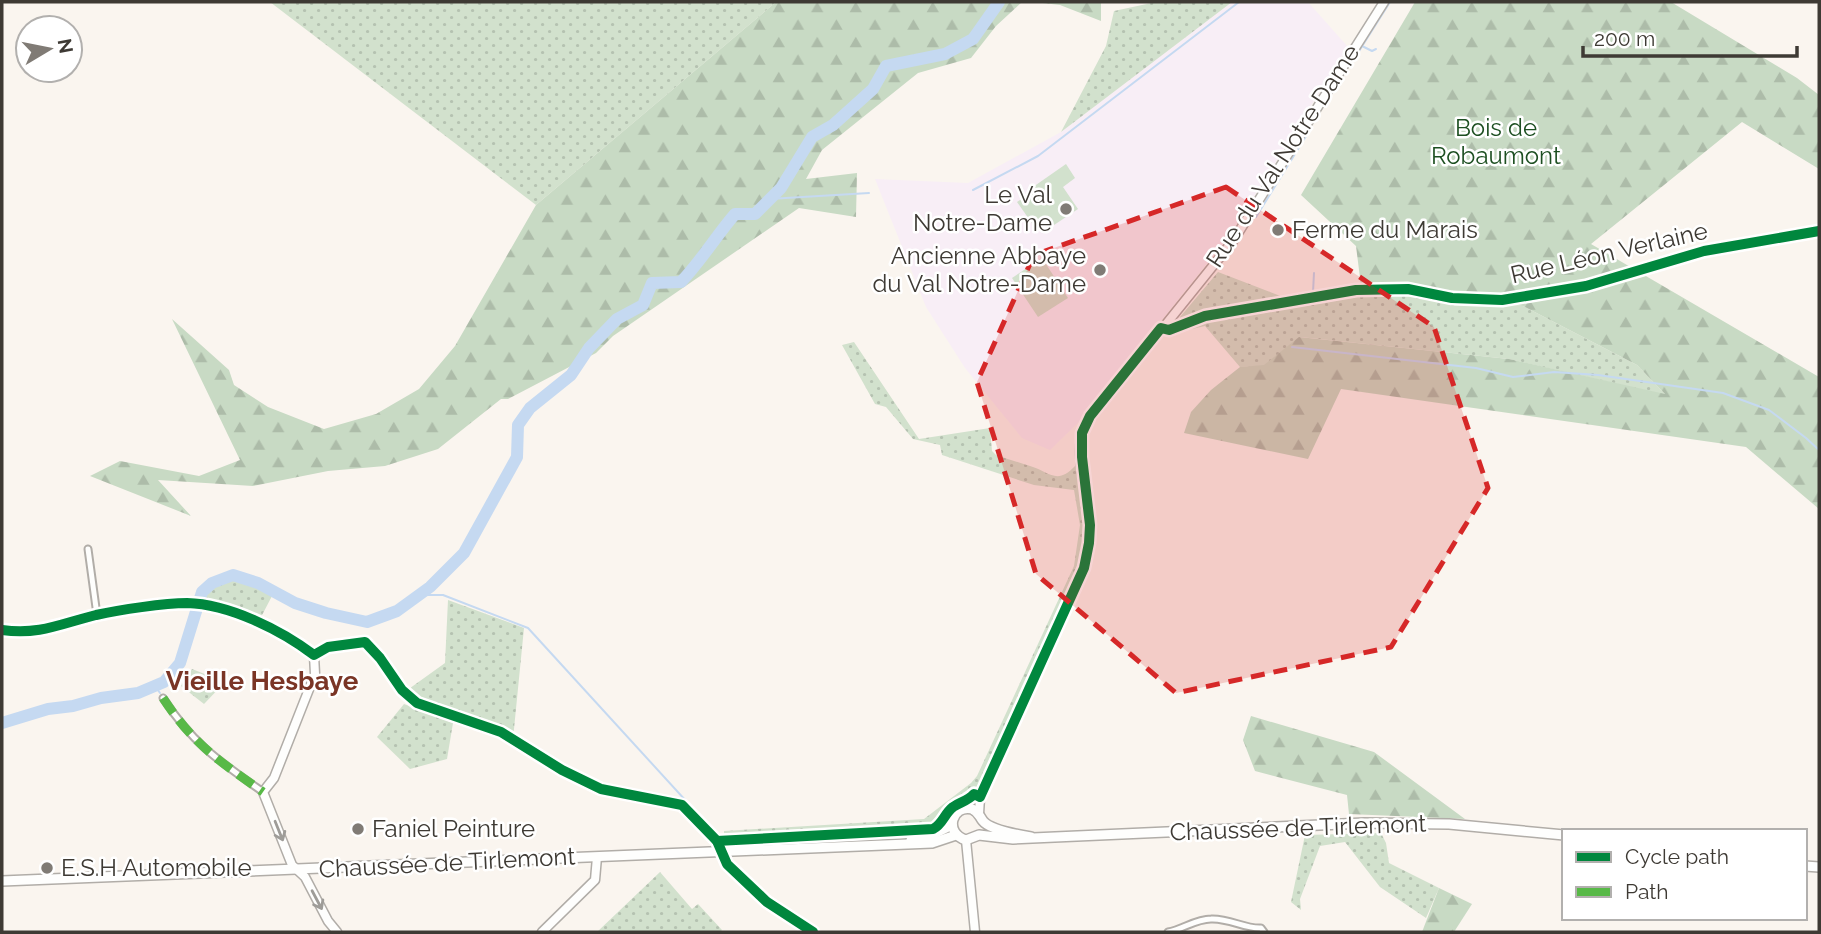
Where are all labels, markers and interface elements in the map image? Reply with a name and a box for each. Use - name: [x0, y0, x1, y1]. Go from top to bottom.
- north arrow: [14, 14, 84, 84]
- scale bar: [1583, 14, 1797, 58]
- text: 200 m: [1594, 26, 1655, 51]
- text: N: [54, 37, 78, 55]
- street label: Rue du Val Notre Dame: [1200, 39, 1365, 272]
- park label: Bois de Robaumont: [1431, 113, 1561, 170]
- place label: Le Val Notre-Dame: [913, 180, 1052, 237]
- marker: Le Val Notre-Dame: [1058, 201, 1074, 217]
- place label: Ferme du Marais: [1292, 215, 1478, 244]
- street label: Rue Léon Verlaine: [1507, 216, 1710, 289]
- marker: Ferme du Marais: [1270, 222, 1286, 238]
- place label: Ancienne Abbaye du Val Notre-Dame: [872, 241, 1086, 298]
- marker: Ancienne Abbaye du Val Notre-Dame: [1092, 262, 1108, 278]
- district label: Vieille Hesbaye: [166, 666, 359, 696]
- street label: Chaussée de Tirlemont: [1169, 809, 1427, 846]
- place label: Faniel Peinture: [372, 814, 535, 843]
- one-way arrow: [273, 820, 286, 841]
- marker: Faniel Peinture: [350, 821, 366, 837]
- legend: [1562, 829, 1807, 920]
- street label: Chaussée de Tirlemont: [318, 841, 576, 884]
- text: Cycle path: [1625, 844, 1729, 869]
- place label: E.S.H Automobile: [61, 853, 252, 882]
- marker: E.S.H Automobile: [39, 860, 55, 876]
- text: Path: [1625, 879, 1669, 904]
- one-way arrow: [311, 889, 324, 910]

